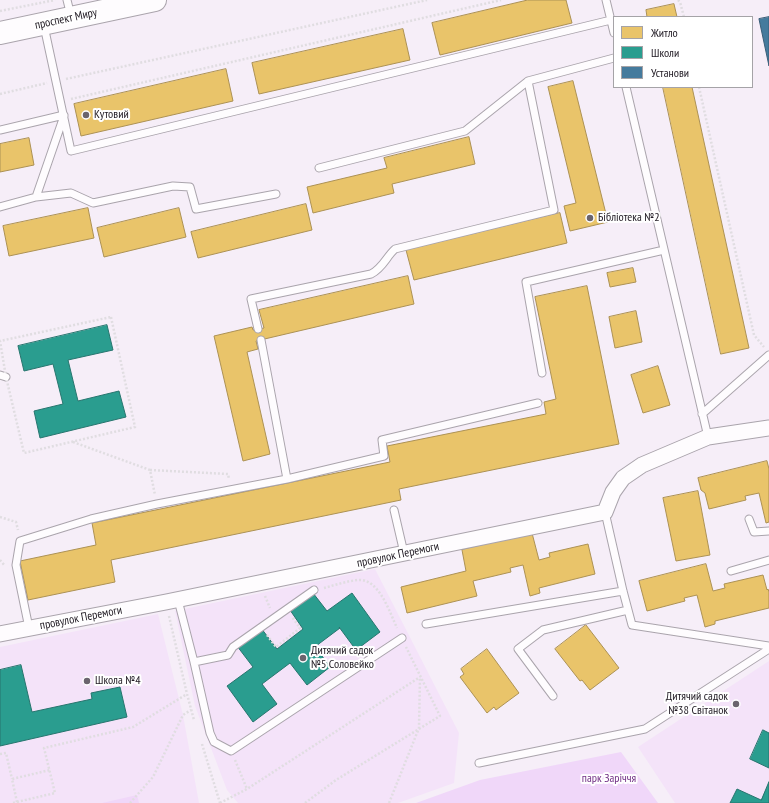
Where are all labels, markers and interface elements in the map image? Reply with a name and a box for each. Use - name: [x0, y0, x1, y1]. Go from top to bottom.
- street label: проспект Миру: [33, 5, 99, 33]
- legend: [613, 16, 753, 88]
- text: Житло: [651, 25, 678, 40]
- text: Школи: [651, 45, 679, 60]
- text: Установи: [651, 65, 689, 80]
- place label: Кутовий: [94, 108, 129, 122]
- marker: Кутовий: [81, 110, 91, 120]
- place label: Бібліотека №2: [598, 211, 660, 225]
- marker: Бібліотека №2: [585, 213, 595, 223]
- street label: провулок Перемоги: [356, 539, 440, 571]
- street label: провулок Перемоги: [39, 603, 123, 633]
- place label: Дитячий садок №5 Соловейко: [311, 644, 374, 672]
- marker: Дитячий садок №5 Соловейко: [298, 653, 308, 663]
- place label: Школа №4: [95, 674, 141, 688]
- marker: Школа №4: [82, 676, 92, 686]
- place label: Дитячий садок №38 Світанок: [666, 690, 728, 718]
- marker: Дитячий садок №38 Світанок: [731, 699, 741, 709]
- park label: парк Заріччя: [582, 772, 636, 786]

